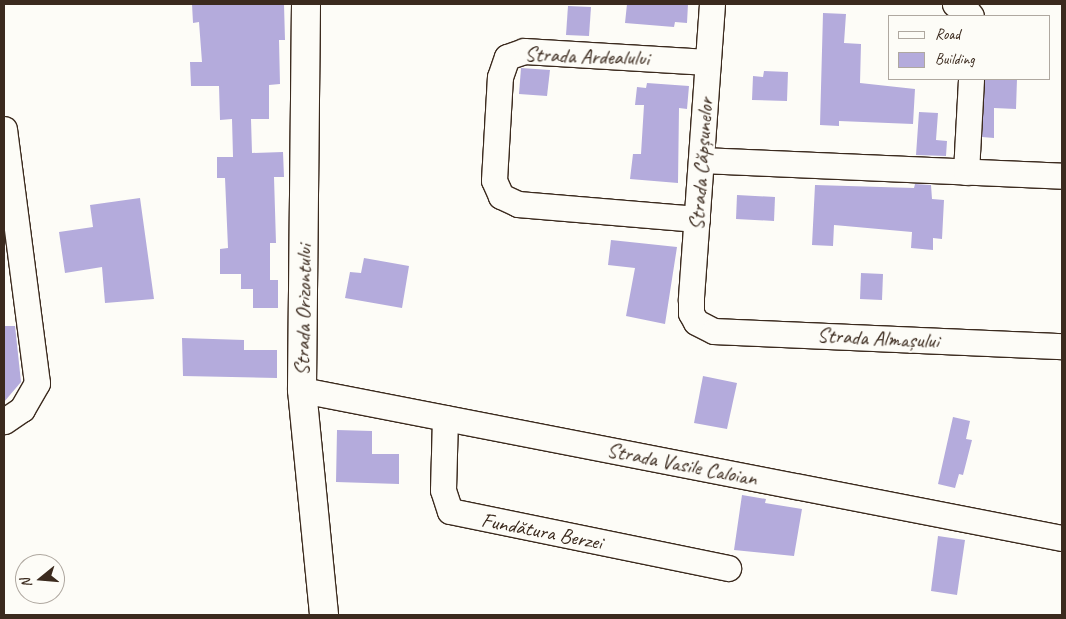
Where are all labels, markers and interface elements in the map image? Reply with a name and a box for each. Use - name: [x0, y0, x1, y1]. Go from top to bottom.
- legend: [888, 15, 1051, 80]
- text: Road: [935, 25, 960, 44]
- street label: Strada Ardealului: [525, 41, 649, 71]
- text: Building: [935, 50, 974, 69]
- street label: Strada Căpșunelor: [684, 97, 718, 231]
- street label: Strada Orizontului: [289, 244, 317, 376]
- street label: Strada Almașului: [816, 322, 940, 354]
- street label: Strada Vasile Caloian: [604, 437, 760, 491]
- street label: Fundătura Berzei: [480, 507, 604, 555]
- north arrow: [15, 554, 65, 604]
- text: N: [17, 577, 36, 590]

